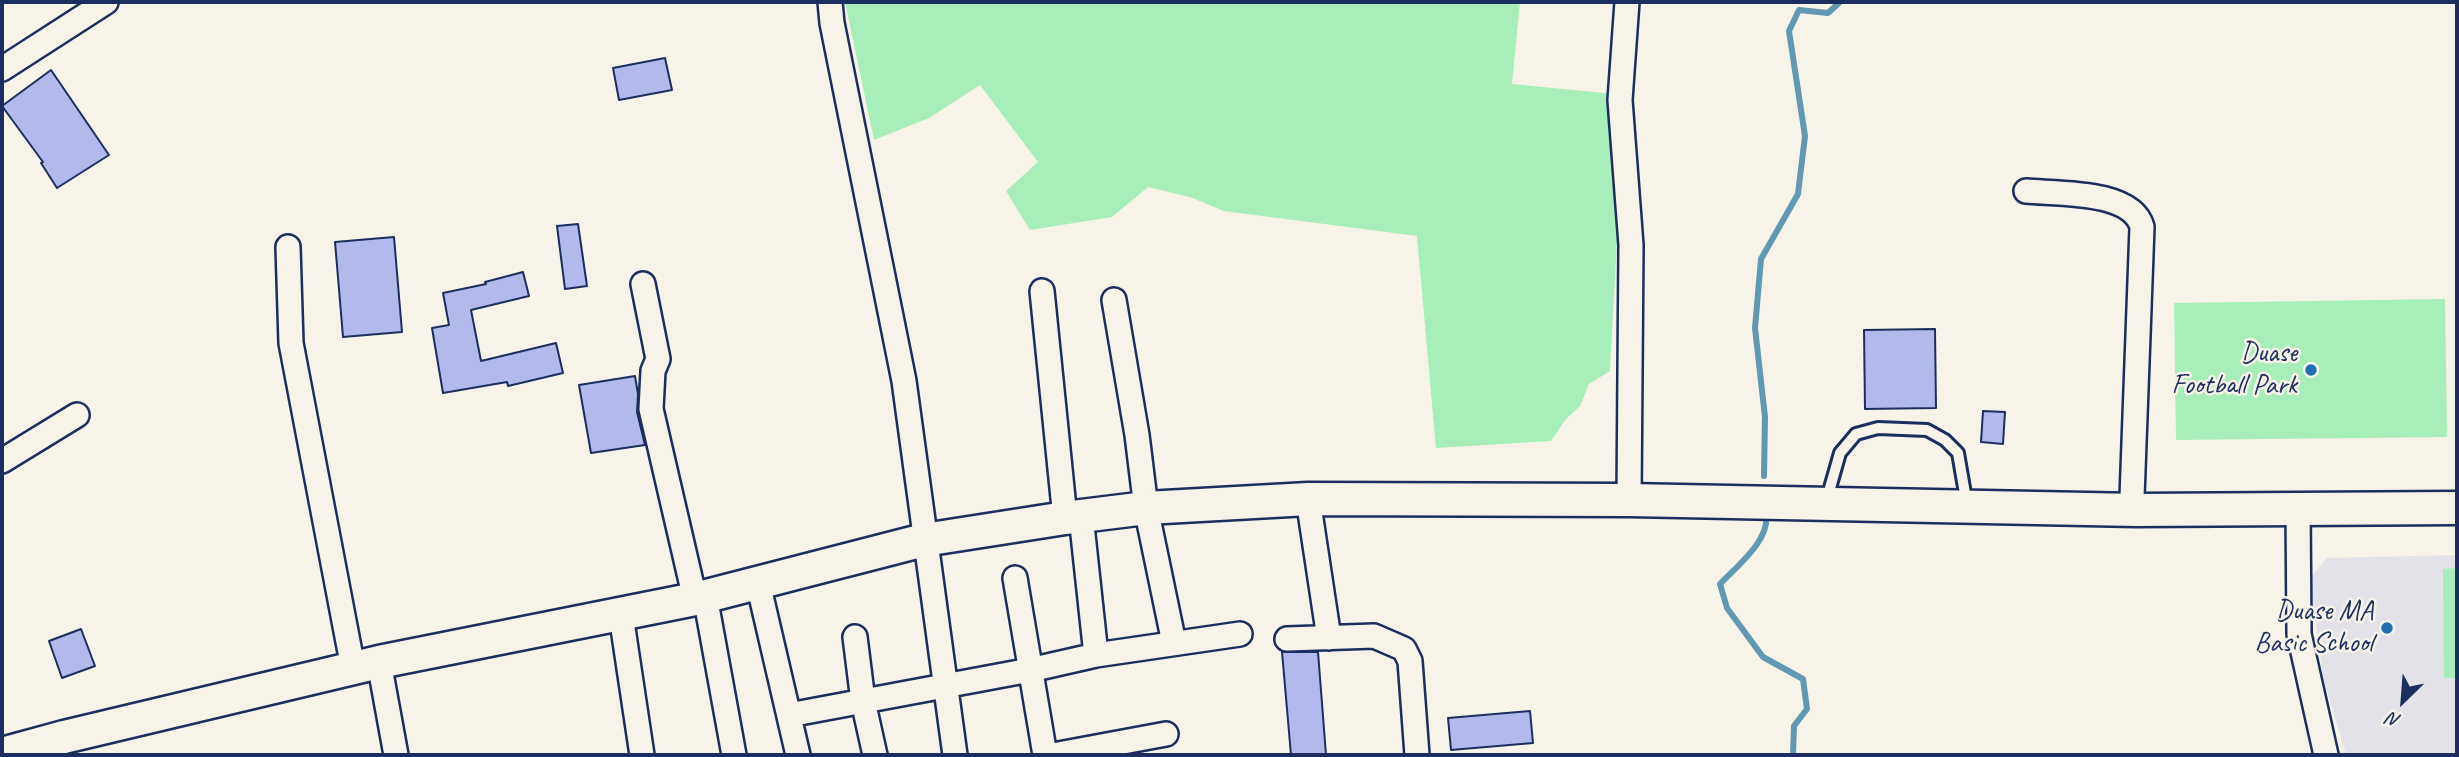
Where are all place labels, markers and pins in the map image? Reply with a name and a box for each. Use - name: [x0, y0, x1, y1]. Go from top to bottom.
- place label: Duase Football Park: [2172, 337, 2297, 403]
- marker: Duase Football Park: [2303, 362, 2319, 378]
- place label: Duase MA Basic School: [2255, 595, 2373, 661]
- marker: Duase MA Basic School: [2379, 620, 2395, 636]

